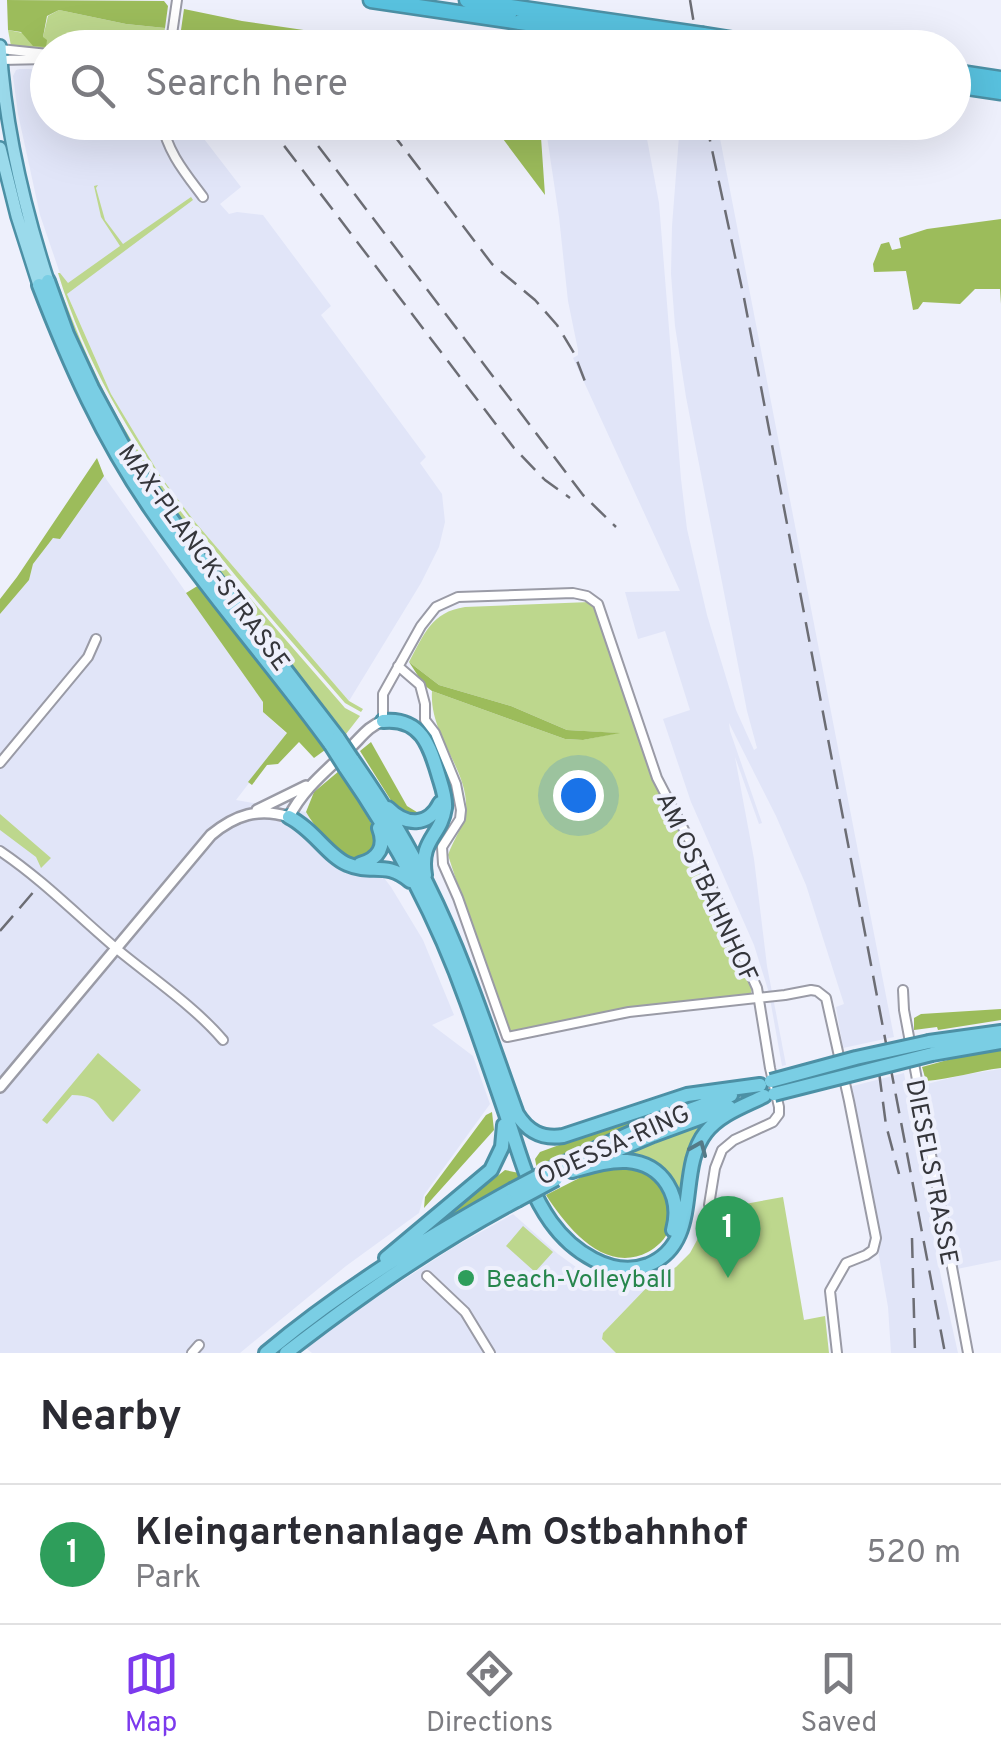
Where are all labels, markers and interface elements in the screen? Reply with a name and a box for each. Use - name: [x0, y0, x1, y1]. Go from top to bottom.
- search box: [30, 30, 971, 140]
- icon: search: [65, 58, 120, 113]
- text: Search here: [145, 61, 348, 110]
- street label: MAX-PLANCK-STRASSE: [109, 439, 296, 678]
- your location: [553, 770, 604, 821]
- street label: AM OSTBAHNHOF: [647, 788, 763, 989]
- street label: DIESELSTRASSE: [896, 1077, 964, 1268]
- street label: ODESSA-RING: [533, 1099, 696, 1195]
- one-way arrow: [688, 1140, 708, 1158]
- pin: 1: [696, 1196, 760, 1278]
- place label: Beach-Volleyball: [486, 1265, 673, 1297]
- marker: Beach-Volleyball: [455, 1267, 477, 1289]
- text: Nearby: [40, 1392, 182, 1445]
- text: Kleingartenanlage Am Ostbahnhof: [135, 1510, 747, 1559]
- text: 1: [66, 1534, 79, 1574]
- text: 520 m: [867, 1534, 961, 1574]
- text: Park: [135, 1559, 201, 1599]
- tab: Map: [124, 1646, 179, 1742]
- tab: Directions: [426, 1646, 553, 1742]
- tab: Saved: [800, 1646, 877, 1742]

